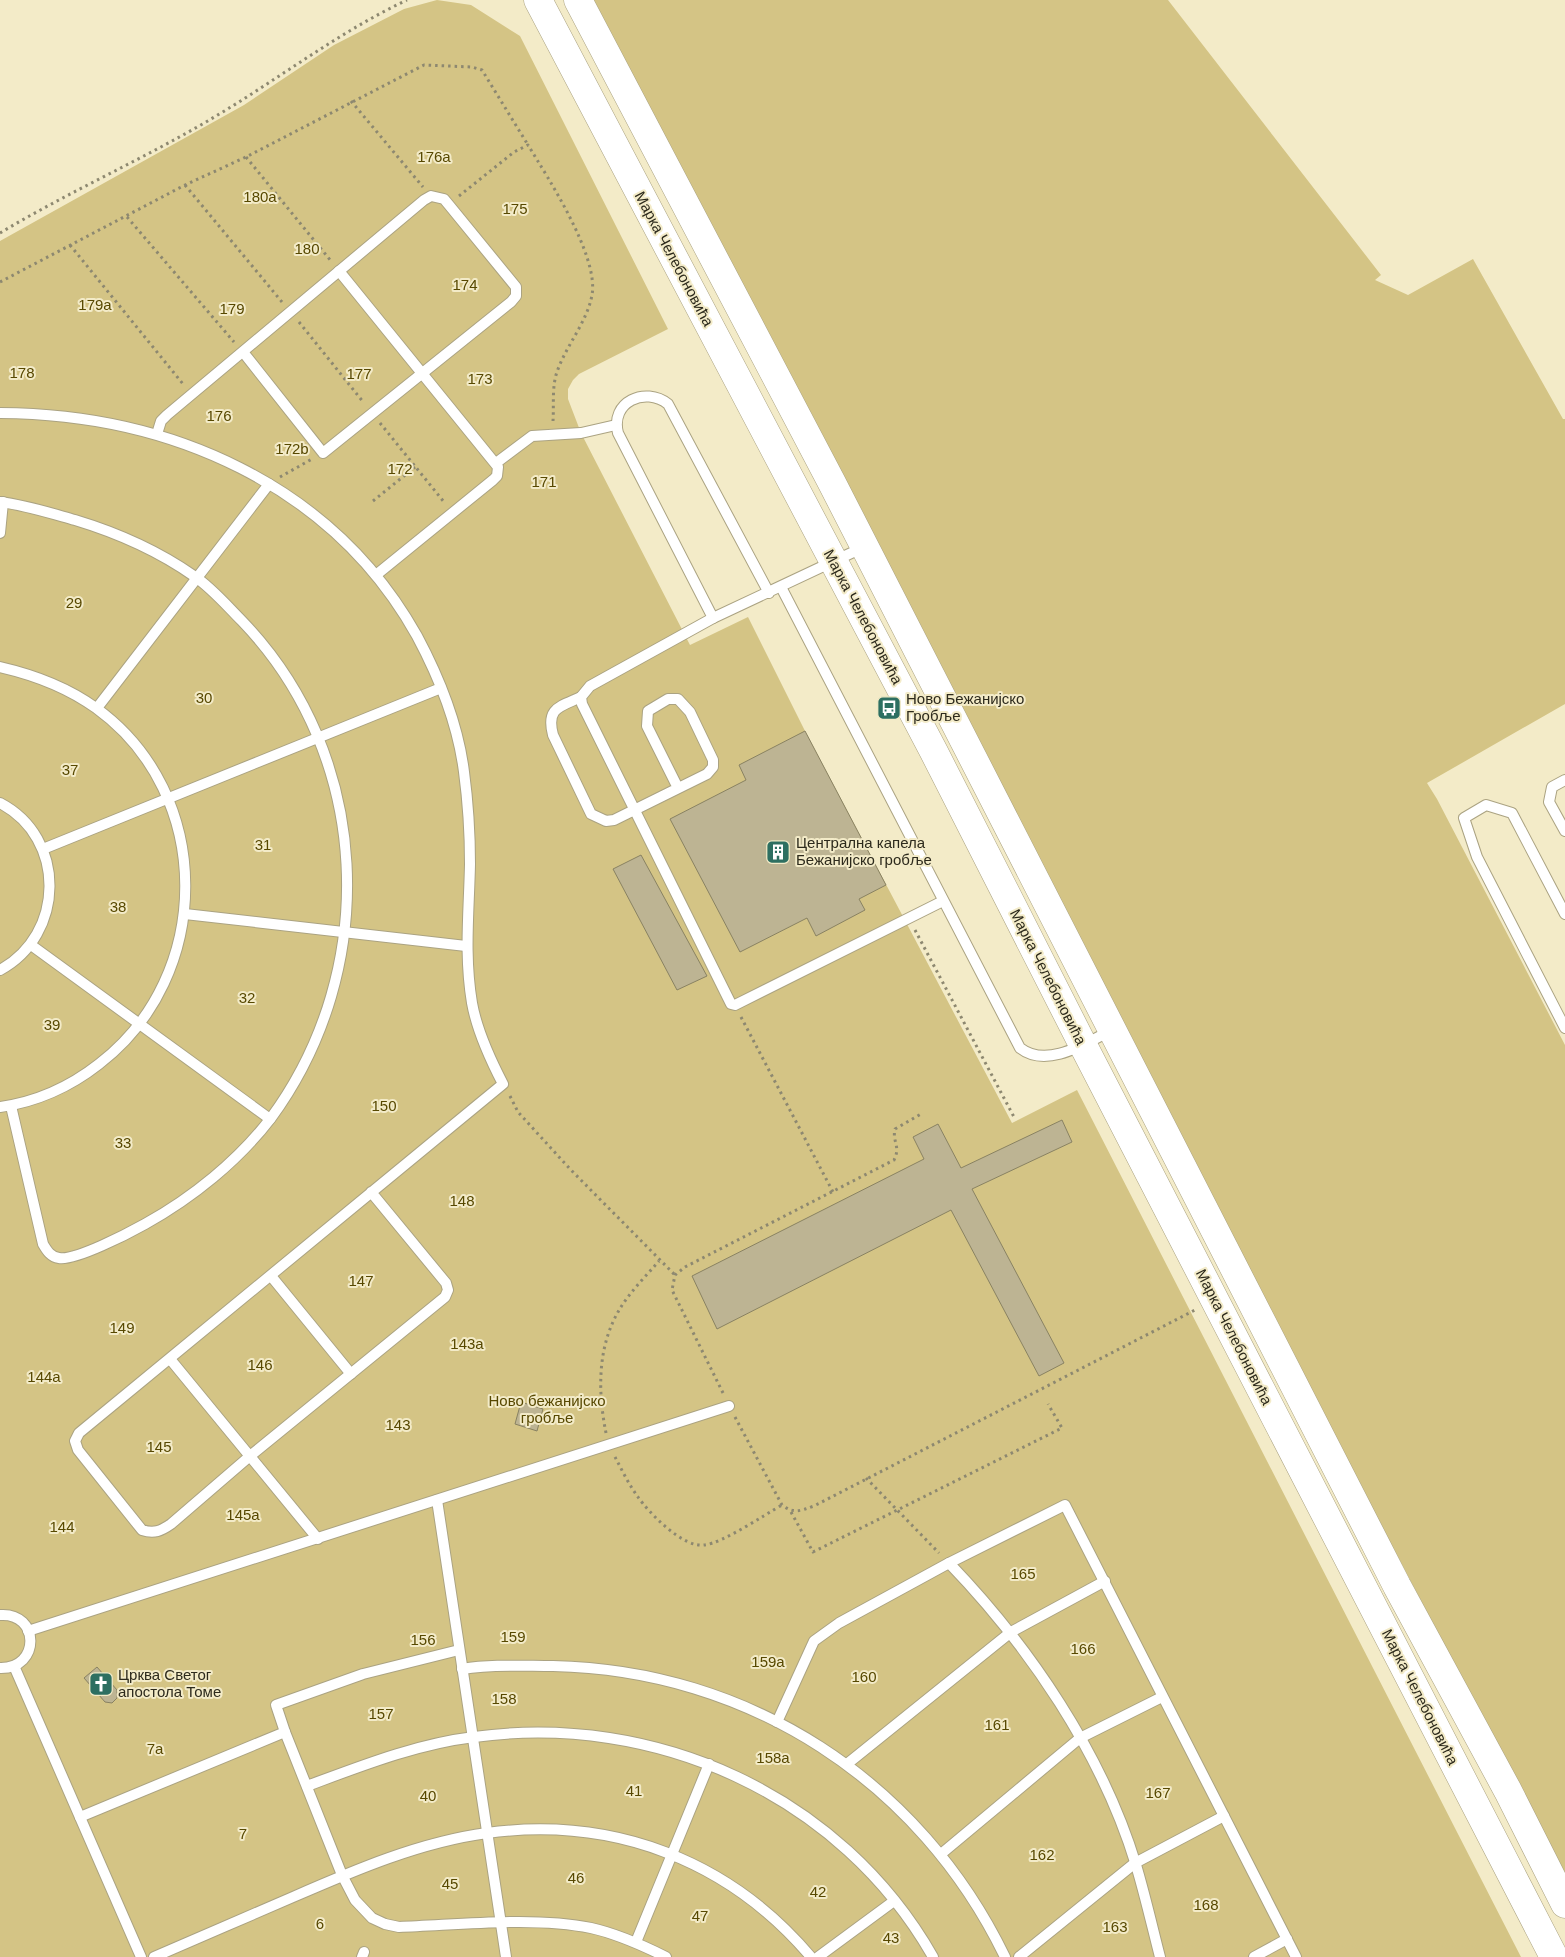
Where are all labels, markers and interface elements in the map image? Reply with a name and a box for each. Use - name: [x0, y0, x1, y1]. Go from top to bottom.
- park label: 176a: [417, 148, 451, 165]
- park label: 180a: [243, 188, 277, 205]
- street label: Марка Челебоновића: [632, 188, 717, 330]
- park label: 175: [502, 200, 528, 217]
- park label: 180: [294, 240, 320, 257]
- park label: 174: [452, 276, 478, 293]
- park label: 179a: [78, 296, 112, 313]
- park label: 179: [219, 300, 245, 317]
- park label: 178: [9, 364, 35, 381]
- park label: 177: [346, 365, 372, 382]
- park label: 173: [467, 370, 493, 387]
- park label: 176: [206, 407, 232, 424]
- park label: 172b: [275, 440, 309, 457]
- park label: 172: [387, 460, 413, 477]
- park label: 171: [531, 473, 557, 490]
- street label: Марка Челебоновића: [821, 546, 906, 688]
- park label: 29: [66, 594, 82, 611]
- park label: 30: [196, 689, 212, 706]
- place label: Ново Бежанијско Гробље: [906, 690, 1024, 724]
- bus stop icon: Ново Бежанијско Гробље: [876, 695, 902, 721]
- park label: 37: [62, 761, 78, 778]
- place label: Централна капела Бежанијско гробље: [796, 834, 932, 868]
- park label: 31: [255, 836, 271, 853]
- building icon: Централна капела Бежанијско гробље: [765, 839, 791, 865]
- park label: 38: [110, 898, 126, 915]
- street label: Марка Челебоновића: [1007, 906, 1090, 1048]
- park label: 32: [239, 989, 255, 1006]
- park label: 39: [44, 1016, 60, 1033]
- park label: 150: [371, 1097, 397, 1114]
- park label: 33: [115, 1134, 131, 1151]
- park label: 148: [449, 1192, 475, 1209]
- street label: Марка Челебоновића: [1193, 1266, 1276, 1408]
- park label: 147: [348, 1272, 374, 1289]
- park label: 149: [109, 1319, 135, 1336]
- park label: 143a: [450, 1335, 484, 1352]
- park label: 146: [247, 1356, 273, 1373]
- park label: 144a: [27, 1368, 61, 1385]
- park label: Ново бежанијско гробље: [488, 1392, 606, 1426]
- park label: 143: [385, 1416, 411, 1433]
- park label: 145: [146, 1438, 172, 1455]
- park label: 145a: [226, 1506, 260, 1523]
- park label: 144: [49, 1518, 75, 1535]
- park label: 165: [1010, 1565, 1036, 1582]
- street label: Марка Челебоновића: [1379, 1626, 1462, 1768]
- park label: 159: [500, 1628, 526, 1645]
- park label: 156: [410, 1631, 436, 1648]
- park label: 166: [1070, 1640, 1096, 1657]
- park label: 159a: [751, 1653, 785, 1670]
- place label: Црква Светог апостола Томе: [118, 1666, 221, 1700]
- park label: 160: [851, 1668, 877, 1685]
- church icon: Црква Светог апостола Томе: [88, 1671, 114, 1697]
- park label: 158: [491, 1690, 517, 1707]
- park label: 157: [368, 1705, 394, 1722]
- park label: 161: [984, 1716, 1010, 1733]
- park label: 7a: [147, 1740, 164, 1757]
- park label: 158a: [756, 1749, 790, 1766]
- park label: 41: [626, 1782, 642, 1799]
- park label: 167: [1145, 1784, 1171, 1801]
- park label: 40: [420, 1787, 436, 1804]
- park label: 7: [239, 1825, 247, 1842]
- park label: 162: [1029, 1846, 1055, 1863]
- park label: 46: [568, 1869, 584, 1886]
- park label: 45: [442, 1875, 458, 1892]
- park label: 42: [810, 1883, 826, 1900]
- park label: 168: [1193, 1896, 1219, 1913]
- park label: 47: [692, 1907, 708, 1924]
- park label: 6: [316, 1915, 324, 1932]
- park label: 163: [1102, 1918, 1128, 1935]
- park label: 43: [883, 1929, 899, 1946]

